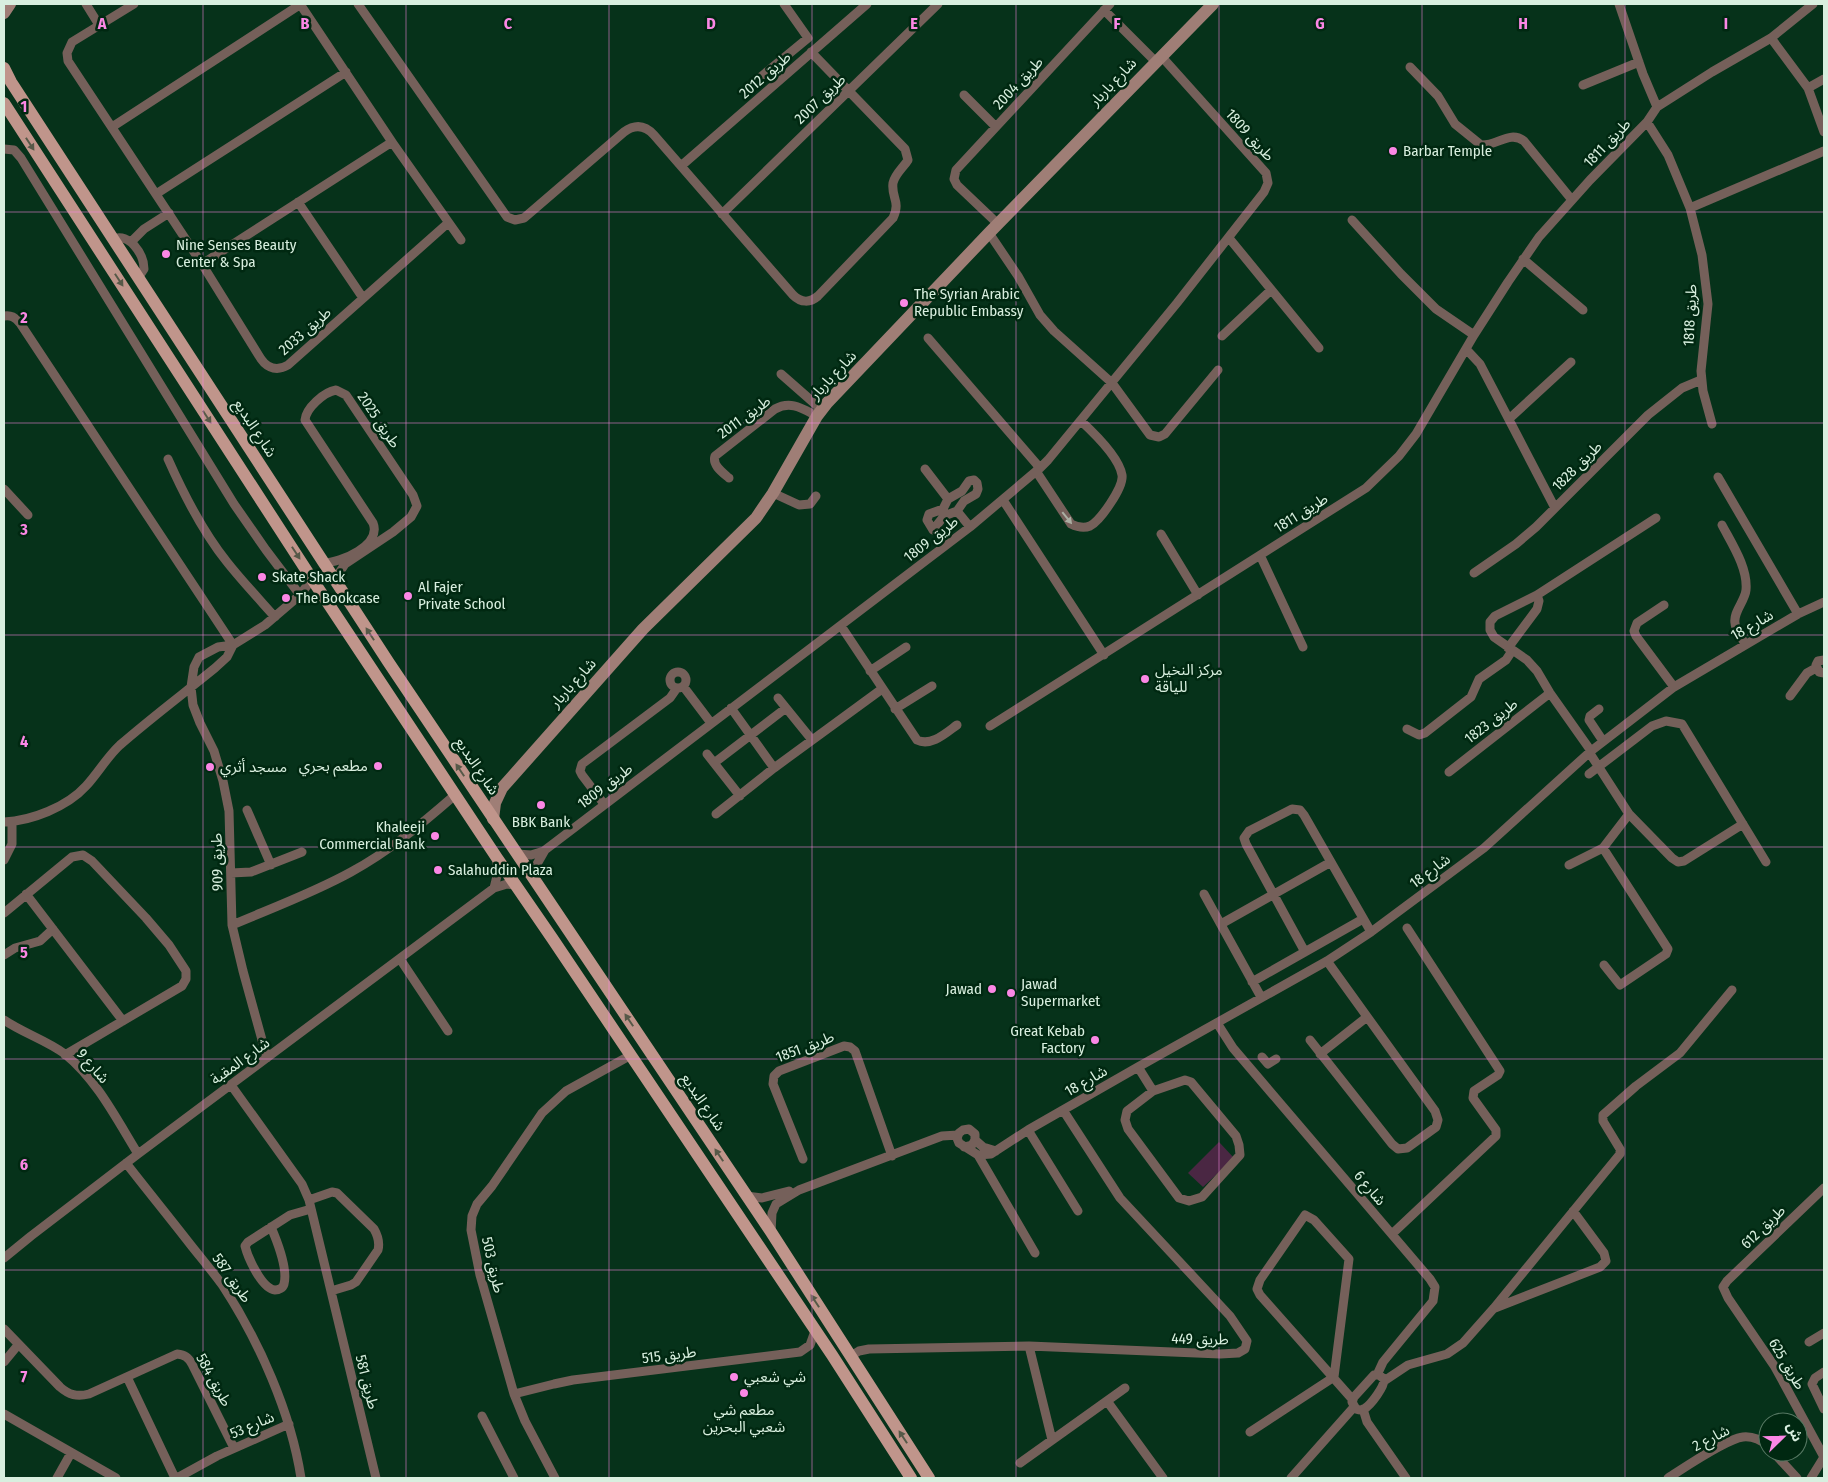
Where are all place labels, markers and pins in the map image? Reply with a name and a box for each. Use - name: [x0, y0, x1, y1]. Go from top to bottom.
- place label: Barbar Temple: [1403, 142, 1492, 160]
- marker: Barbar Temple: [1387, 145, 1399, 157]
- place label: Nine Senses Beauty Center & Spa: [176, 236, 297, 271]
- marker: Nine Senses Beauty Center & Spa: [160, 248, 172, 260]
- place label: The Syrian Arabic Republic Embassy: [914, 285, 1024, 320]
- marker: The Syrian Arabic Republic Embassy: [898, 297, 910, 309]
- place label: Skate Shack: [272, 568, 345, 586]
- marker: Skate Shack: [256, 571, 268, 583]
- place label: Al Fajer Private School: [418, 578, 506, 613]
- place label: The Bookcase: [296, 589, 380, 607]
- marker: Al Fajer Private School: [402, 590, 414, 602]
- marker: The Bookcase: [280, 592, 292, 604]
- place label: مركز النخيل للياقة: [1155, 661, 1223, 696]
- marker: مركز النخيل للياقة: [1139, 673, 1151, 685]
- place label: مطعم بحري: [299, 757, 368, 777]
- place label: مسجد أثري: [220, 758, 287, 778]
- marker: مطعم بحري: [372, 760, 384, 772]
- marker: مسجد أثري: [204, 761, 216, 773]
- marker: BBK Bank: [535, 799, 547, 811]
- place label: BBK Bank: [512, 813, 570, 831]
- place label: Khaleeji Commercial Bank: [319, 818, 425, 853]
- marker: Khaleeji Commercial Bank: [429, 830, 441, 842]
- place label: Salahuddin Plaza: [448, 861, 553, 879]
- marker: Salahuddin Plaza: [432, 864, 444, 876]
- place label: Jawad Supermarket: [1021, 975, 1100, 1010]
- place label: Jawad: [946, 980, 982, 998]
- marker: Jawad: [986, 983, 998, 995]
- marker: Jawad Supermarket: [1005, 987, 1017, 999]
- place label: Great Kebab Factory: [1010, 1022, 1085, 1057]
- marker: Great Kebab Factory: [1089, 1034, 1101, 1046]
- place label: شي شعبي: [744, 1368, 806, 1388]
- marker: شي شعبي: [728, 1371, 740, 1383]
- marker: مطعم شي شعبي البحرين: [738, 1387, 750, 1399]
- place label: مطعم شي شعبي البحرين: [703, 1401, 785, 1438]

